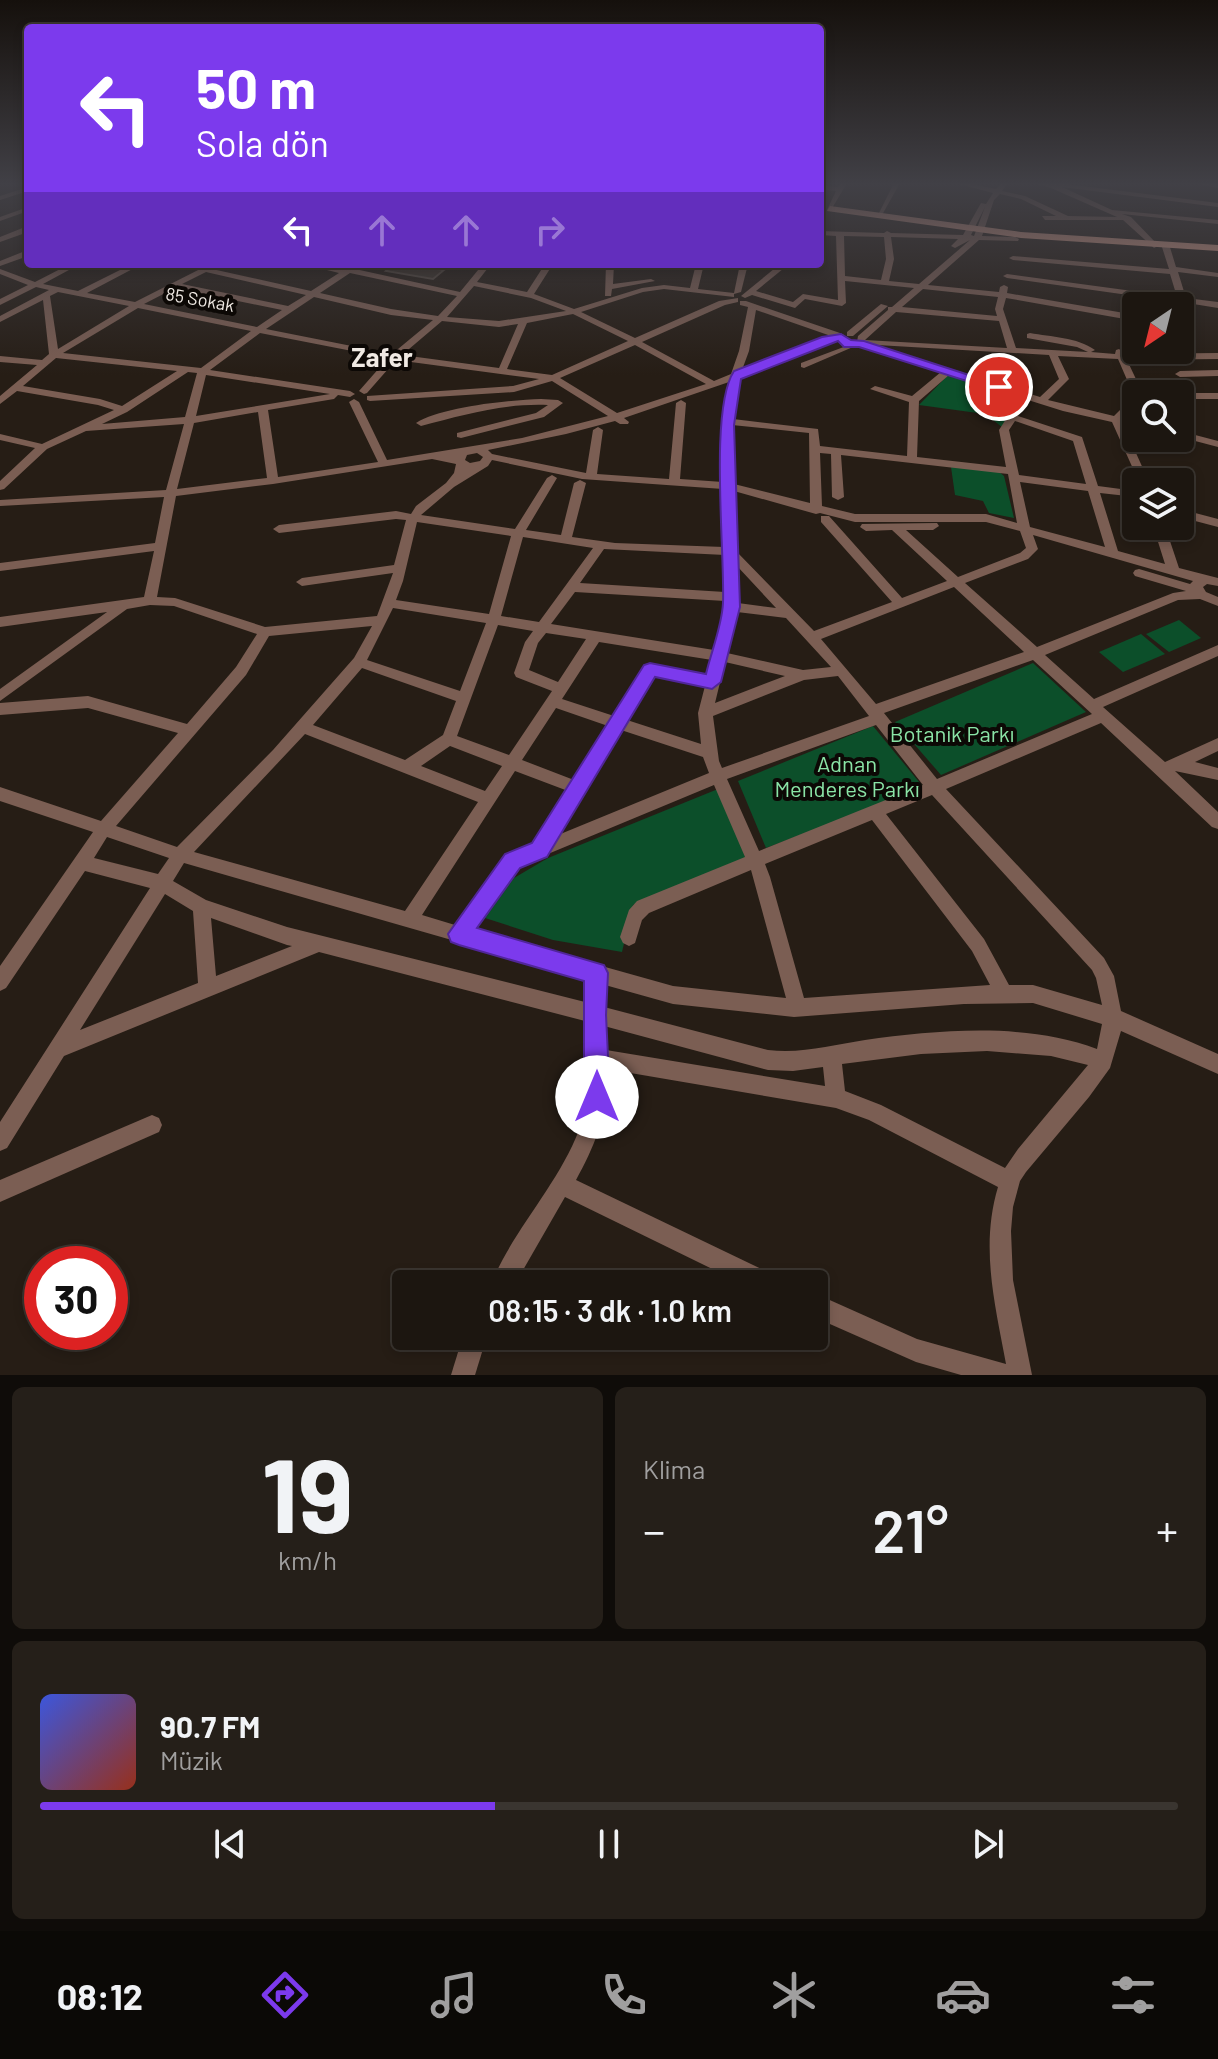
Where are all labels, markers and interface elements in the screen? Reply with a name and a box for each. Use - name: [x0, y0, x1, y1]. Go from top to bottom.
- text: 50 m: [196, 53, 316, 120]
- icon: left: [64, 56, 168, 160]
- text: Sola dön: [196, 121, 329, 164]
- icon: left: [276, 208, 320, 252]
- icon: ahead: [360, 208, 404, 252]
- icon: ahead: [444, 208, 488, 252]
- icon: right: [528, 208, 572, 252]
- street label: 85 Sokak: [164, 282, 236, 316]
- north arrow: [1122, 292, 1194, 364]
- map controls: [1122, 292, 1194, 540]
- district label: Zafer: [351, 341, 413, 372]
- pin: [965, 353, 1033, 421]
- icon: arrive: [977, 365, 1021, 409]
- button: search: [1122, 380, 1194, 452]
- button: layers: [1122, 468, 1194, 540]
- park label: Botanik Parkı: [890, 720, 1014, 746]
- park label: Adnan Menderes Parkı: [774, 750, 920, 801]
- position arrow: [555, 1055, 639, 1139]
- speed limit sign: 30: [24, 1246, 128, 1350]
- text: 08:15 · 3 dk · 1.0 km: [488, 1292, 732, 1328]
- text: 19: [261, 1429, 354, 1554]
- text: Klima: [643, 1453, 705, 1484]
- text: 21°: [872, 1493, 949, 1565]
- text: −: [643, 1503, 665, 1556]
- text: +: [1156, 1503, 1178, 1556]
- text: km/h: [278, 1544, 337, 1575]
- text: 90.7 FM: [160, 1708, 260, 1744]
- text: Müzik: [160, 1744, 223, 1775]
- icon: previous: [208, 1822, 252, 1866]
- icon: pause: [587, 1822, 631, 1866]
- icon: next: [966, 1822, 1010, 1866]
- icon: directions: [257, 1967, 313, 2023]
- icon: music: [426, 1967, 482, 2023]
- icon: phone: [596, 1967, 652, 2023]
- icon: climate: [766, 1967, 822, 2023]
- icon: car: [935, 1967, 991, 2023]
- icon: filters: [1105, 1967, 1161, 2023]
- text: 08:12: [57, 1974, 143, 2017]

